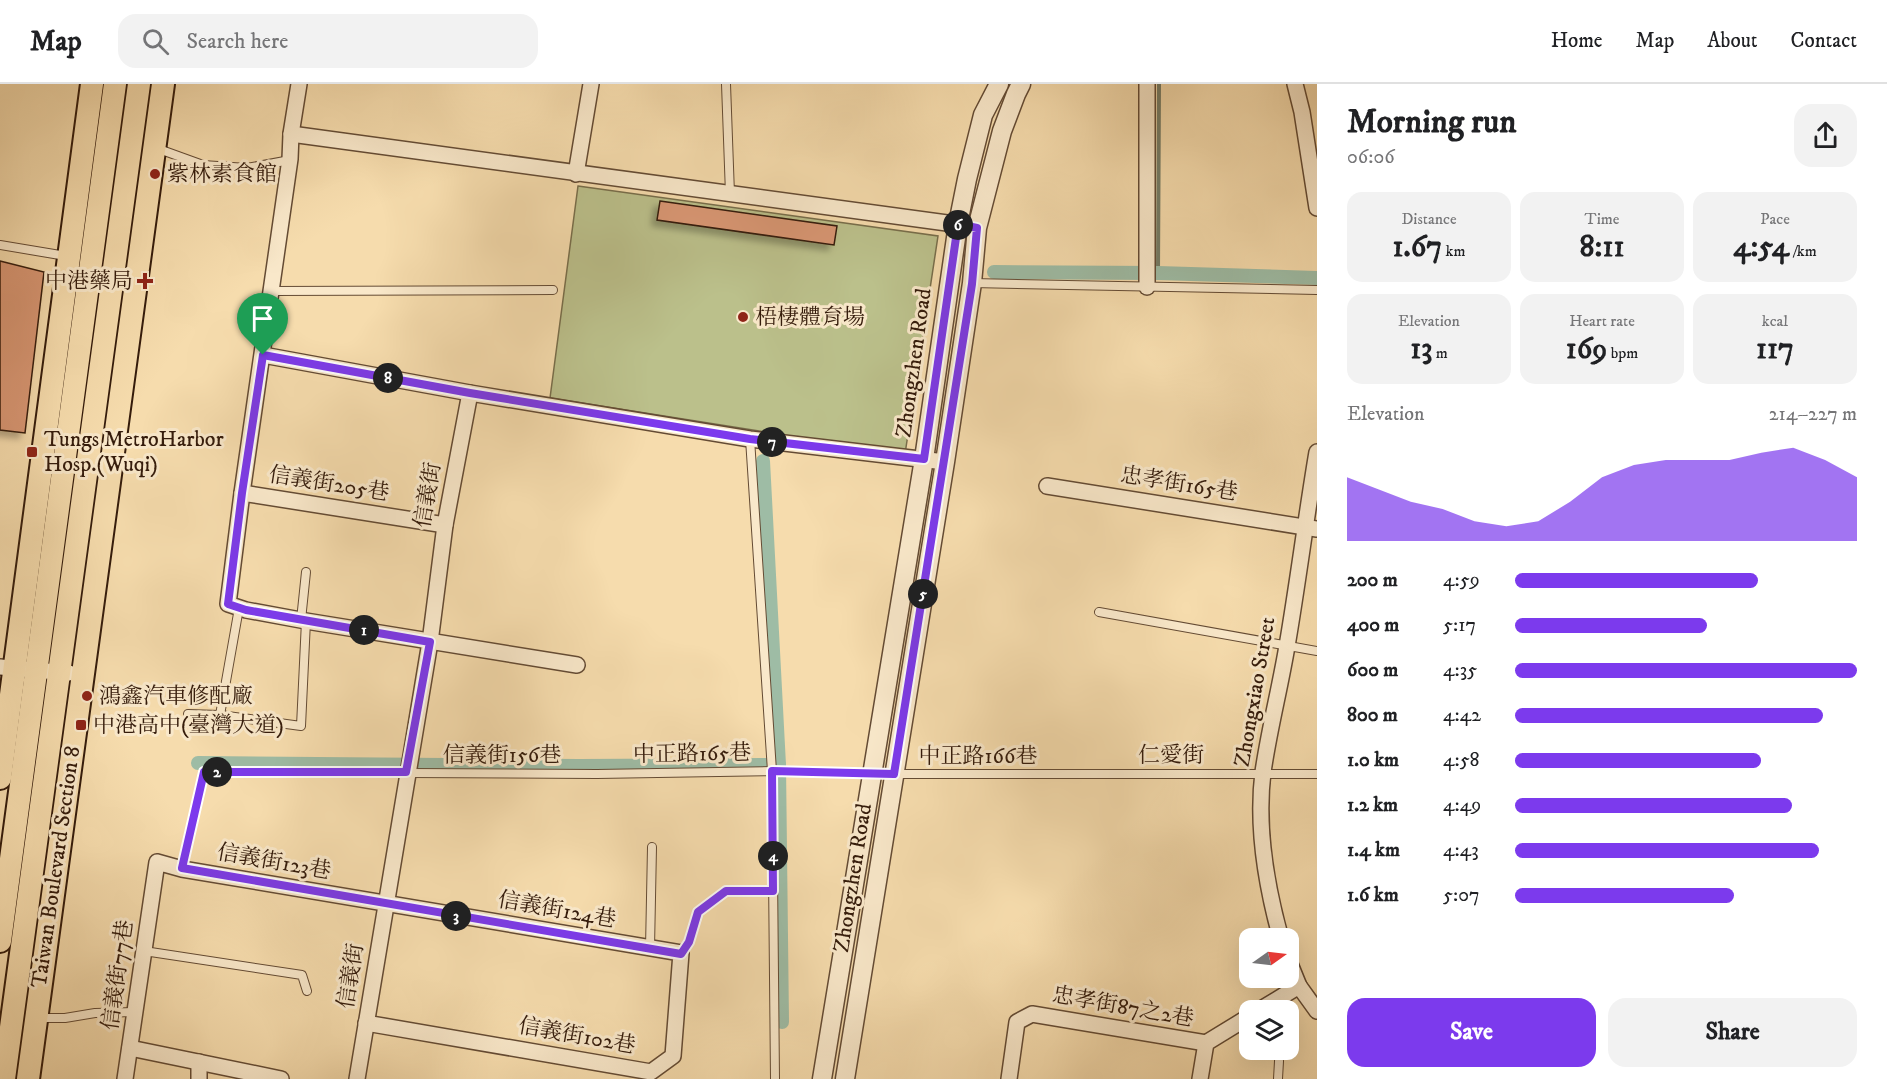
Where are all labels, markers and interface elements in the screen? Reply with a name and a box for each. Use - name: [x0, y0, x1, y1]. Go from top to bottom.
- search box: [118, 14, 538, 68]
- text: Map: [30, 24, 82, 59]
- icon: search: [139, 25, 172, 58]
- text: Search here: [187, 28, 288, 55]
- text: Home: [1551, 28, 1603, 54]
- text: Map: [1636, 28, 1674, 54]
- text: About: [1707, 28, 1758, 54]
- text: Contact: [1791, 28, 1857, 54]
- text: Morning run: [1347, 102, 1516, 143]
- button: share: [1794, 104, 1857, 167]
- text: 06:06: [1347, 145, 1395, 170]
- place label: 紫林素食館: [167, 161, 277, 188]
- marker: 紫林素食館: [148, 167, 162, 181]
- text: Distance: [1401, 209, 1457, 229]
- text: Time: [1585, 209, 1619, 229]
- text: Pace: [1760, 209, 1790, 229]
- pin: 6: [943, 210, 973, 240]
- text: 6: [954, 215, 962, 235]
- text: 1.67: [1393, 229, 1442, 266]
- text: 8:11: [1580, 229, 1624, 266]
- text: 4:54: [1733, 229, 1789, 266]
- text: km: [1442, 241, 1465, 261]
- text: /km: [1789, 241, 1817, 261]
- place label: 中港藥局: [45, 268, 133, 295]
- marker: 中港藥局: [138, 274, 152, 288]
- street label: Zhongzhen Road: [890, 287, 938, 439]
- pin: [237, 293, 288, 355]
- icon: arrive: [246, 302, 279, 335]
- place label: 梧棲體育場: [755, 304, 865, 331]
- marker: 梧棲體育場: [736, 310, 750, 324]
- text: Elevation: [1398, 311, 1460, 331]
- text: Heart rate: [1569, 311, 1635, 331]
- text: kcal: [1762, 311, 1788, 331]
- text: 13: [1410, 331, 1432, 368]
- text: 169: [1566, 331, 1607, 368]
- text: 117: [1756, 331, 1794, 368]
- text: m: [1432, 343, 1448, 363]
- text: bpm: [1607, 343, 1638, 363]
- pin: 8: [373, 363, 403, 393]
- text: 8: [384, 368, 392, 388]
- text: Elevation: [1347, 402, 1424, 427]
- text: 214–227 m: [1769, 402, 1857, 427]
- place label: Tungs MetroHarbor Hosp.(Wuqi): [44, 426, 224, 478]
- pin: 7: [757, 427, 787, 457]
- text: 7: [768, 432, 776, 452]
- marker: Tungs MetroHarbor Hosp.(Wuqi): [25, 445, 39, 459]
- street label: 信義街: [409, 460, 447, 530]
- street label: 信義街205巷: [267, 461, 391, 507]
- street label: 忠孝街165巷: [1118, 461, 1240, 507]
- text: 200 m: [1347, 568, 1398, 593]
- text: 4:59: [1443, 568, 1480, 593]
- pin: 5: [908, 579, 938, 609]
- text: 5: [919, 584, 927, 604]
- text: 400 m: [1347, 613, 1399, 638]
- text: 5:17: [1443, 613, 1476, 638]
- pin: 1: [349, 615, 379, 645]
- street label: Zhongxiao Street: [1229, 615, 1281, 769]
- text: 1: [361, 620, 367, 640]
- text: 600 m: [1347, 658, 1398, 683]
- text: 4:35: [1443, 658, 1477, 683]
- place label: 鴻鑫汽車修配廠: [99, 683, 253, 710]
- marker: 鴻鑫汽車修配廠: [80, 689, 94, 703]
- text: 800 m: [1347, 703, 1398, 728]
- text: 4:42: [1443, 703, 1481, 728]
- place label: 中港高中(臺灣大道): [93, 712, 284, 739]
- marker: 中港高中(臺灣大道): [74, 718, 88, 732]
- street label: 中正路165巷: [633, 739, 751, 769]
- street label: 信義街156巷: [443, 742, 561, 769]
- street label: 仁愛街: [1138, 742, 1204, 769]
- street label: 中正路166巷: [919, 743, 1037, 770]
- street label: Taiwan Boulevard Section 8: [26, 744, 86, 990]
- text: 1.0 km: [1347, 748, 1399, 773]
- text: 4:58: [1443, 748, 1480, 773]
- pin: 2: [202, 757, 232, 787]
- text: 2: [213, 762, 221, 782]
- text: 1.2 km: [1347, 793, 1398, 818]
- text: 4:49: [1443, 793, 1481, 818]
- street label: Zhongzhen Road: [828, 802, 878, 954]
- text: 1.4 km: [1347, 838, 1400, 863]
- text: 4:43: [1443, 838, 1479, 863]
- street label: 信義街123巷: [215, 839, 333, 885]
- pin: 4: [758, 841, 788, 871]
- text: 4: [768, 846, 778, 866]
- text: 1.6 km: [1347, 883, 1399, 908]
- text: 5:07: [1443, 883, 1479, 908]
- street label: 信義街124巷: [496, 886, 618, 934]
- pin: 3: [441, 901, 471, 931]
- text: 3: [453, 906, 459, 926]
- street label: 信義街77巷: [97, 918, 139, 1032]
- north arrow: [1239, 928, 1299, 988]
- map controls: [1239, 928, 1299, 1060]
- street label: 信義街: [333, 941, 369, 1011]
- street label: 忠孝街87之2巷: [1050, 981, 1196, 1033]
- button: Save: [1347, 998, 1596, 1067]
- button: Share: [1608, 998, 1857, 1067]
- button: layers: [1239, 1000, 1299, 1060]
- street label: 信義街102巷: [516, 1012, 638, 1060]

